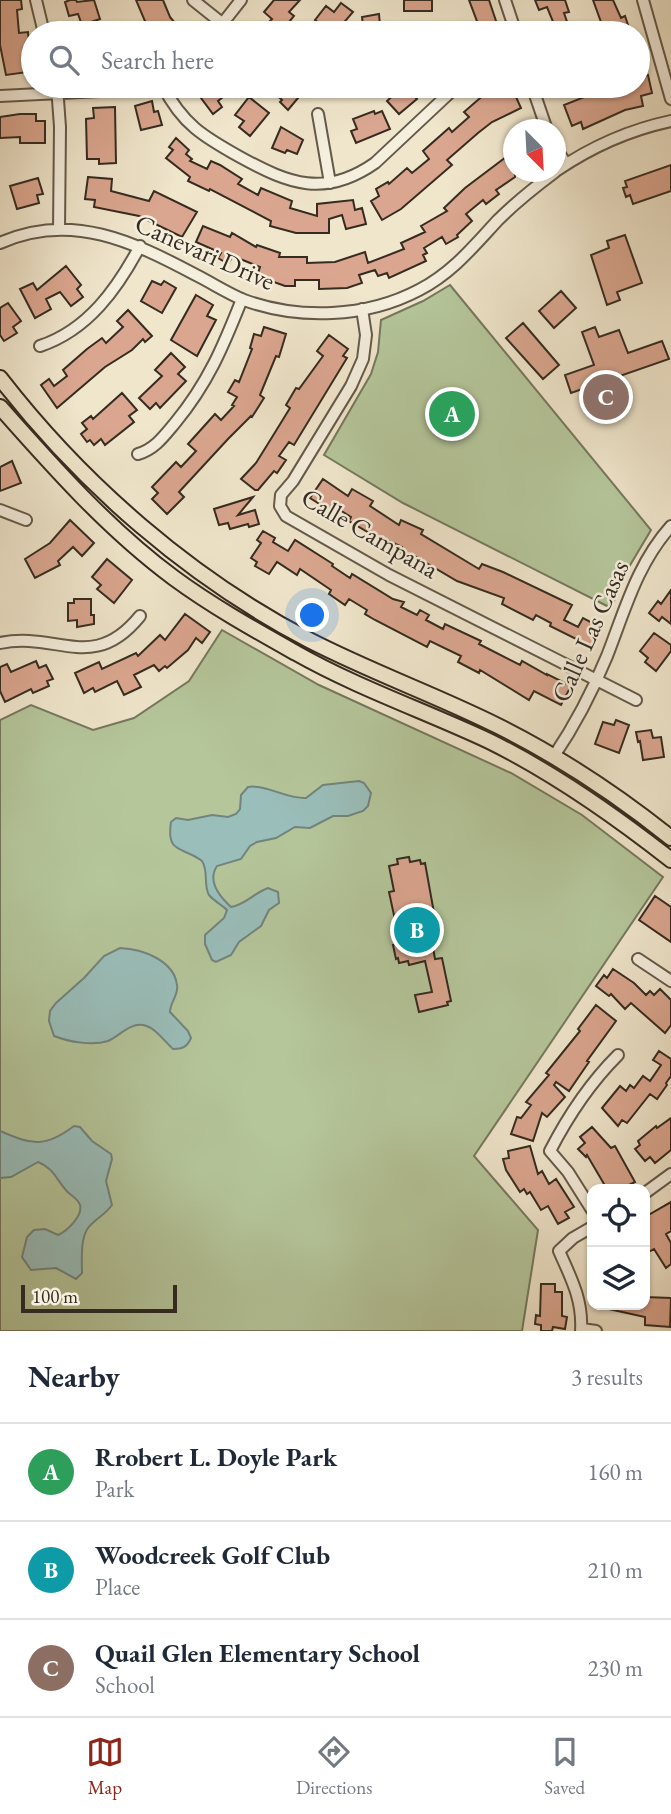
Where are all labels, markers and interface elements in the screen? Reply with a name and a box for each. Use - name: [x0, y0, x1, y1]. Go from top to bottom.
- search box: [21, 21, 650, 98]
- icon: search: [45, 41, 83, 79]
- text: Search here: [101, 43, 214, 77]
- north arrow: [503, 119, 566, 182]
- street label: Canevari Drive: [130, 206, 280, 298]
- pin: C: [583, 371, 629, 423]
- pin: A: [429, 388, 475, 440]
- street label: Calle Campana: [295, 480, 445, 586]
- street label: Calle Las Casas: [544, 555, 636, 707]
- your location: [295, 598, 329, 632]
- pin: B: [394, 904, 440, 956]
- map controls: [587, 1184, 650, 1310]
- button: locate: [587, 1184, 650, 1247]
- button: layers: [587, 1247, 650, 1310]
- scale bar: [21, 1282, 177, 1314]
- text: 100 m: [32, 1284, 78, 1309]
- text: Nearby: [28, 1357, 120, 1396]
- text: 3 results: [571, 1362, 643, 1392]
- text: Rrobert L. Doyle Park: [95, 1440, 337, 1474]
- text: A: [43, 1457, 59, 1487]
- text: 160 m: [587, 1457, 643, 1487]
- text: Park: [95, 1474, 134, 1504]
- text: Woodcreek Golf Club: [95, 1538, 330, 1572]
- text: B: [44, 1555, 58, 1585]
- text: 210 m: [587, 1555, 643, 1585]
- text: Place: [95, 1572, 140, 1602]
- text: Quail Glen Elementary School: [95, 1636, 420, 1670]
- text: C: [43, 1653, 59, 1683]
- text: 230 m: [587, 1653, 643, 1683]
- text: School: [95, 1670, 155, 1700]
- tab: Map: [86, 1733, 124, 1800]
- tab: Directions: [296, 1733, 372, 1800]
- tab: Saved: [544, 1733, 585, 1800]

